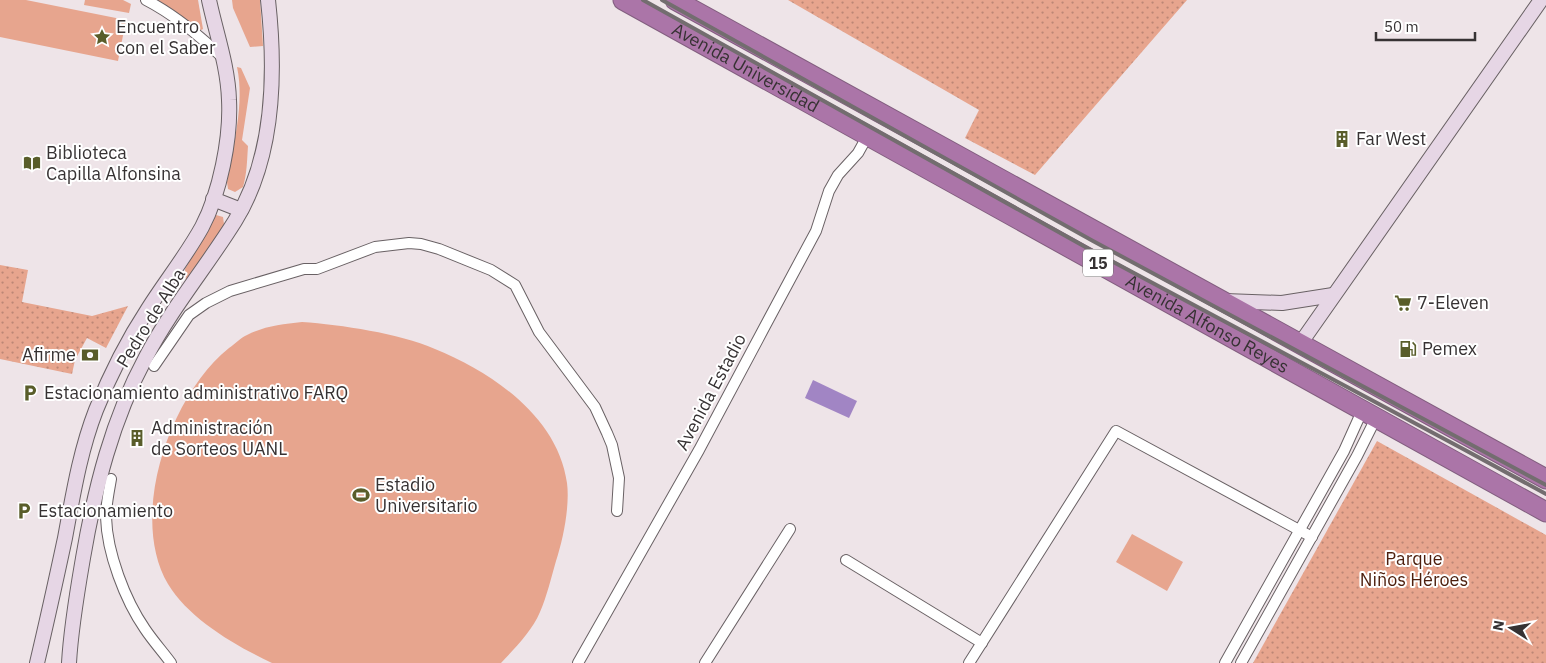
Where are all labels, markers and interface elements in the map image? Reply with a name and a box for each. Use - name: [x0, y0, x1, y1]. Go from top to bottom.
- scale bar: [1376, 10, 1475, 42]
- place label: Encuentro con el Saber: [116, 15, 216, 59]
- street label: Avenida Universidad: [668, 17, 823, 118]
- text: 50 m: [1384, 17, 1419, 36]
- place icon: Encuentro con el Saber: [92, 27, 112, 47]
- place label: Far West: [1356, 127, 1426, 150]
- building icon: Far West: [1332, 129, 1352, 149]
- place label: Biblioteca Capilla Alfonsina: [46, 141, 181, 185]
- library icon: Biblioteca Capilla Alfonsina: [22, 153, 42, 173]
- road number: 15: [1083, 250, 1113, 276]
- street label: Pedro de Alba: [111, 264, 190, 372]
- street label: Avenida Alfonso Reyes: [1122, 269, 1293, 378]
- place label: 7-Eleven: [1417, 291, 1489, 314]
- supermarket icon: 7-Eleven: [1393, 293, 1413, 313]
- street label: Avenida Estadio: [670, 329, 751, 454]
- place label: Pemex: [1422, 337, 1477, 360]
- fuel station icon: Pemex: [1398, 339, 1418, 359]
- place label: Afirme: [22, 343, 76, 366]
- bank icon: Afirme: [80, 345, 100, 365]
- place label: Estacionamiento administrativo FARQ: [44, 381, 348, 404]
- parking icon: Estacionamiento administrativo FARQ: [20, 383, 40, 403]
- place label: Administración de Sorteos UANL: [151, 416, 287, 460]
- building icon: Administración de Sorteos UANL: [127, 428, 147, 448]
- place label: Estadio Universitario: [375, 473, 478, 517]
- sports icon: Estadio Universitario: [351, 485, 371, 505]
- place label: Estacionamiento: [38, 499, 173, 522]
- parking icon: Estacionamiento: [14, 501, 34, 521]
- park label: Parque Niños Héroes: [1360, 547, 1468, 591]
- north arrow: [1486, 603, 1536, 653]
- text: N: [1488, 619, 1508, 632]

